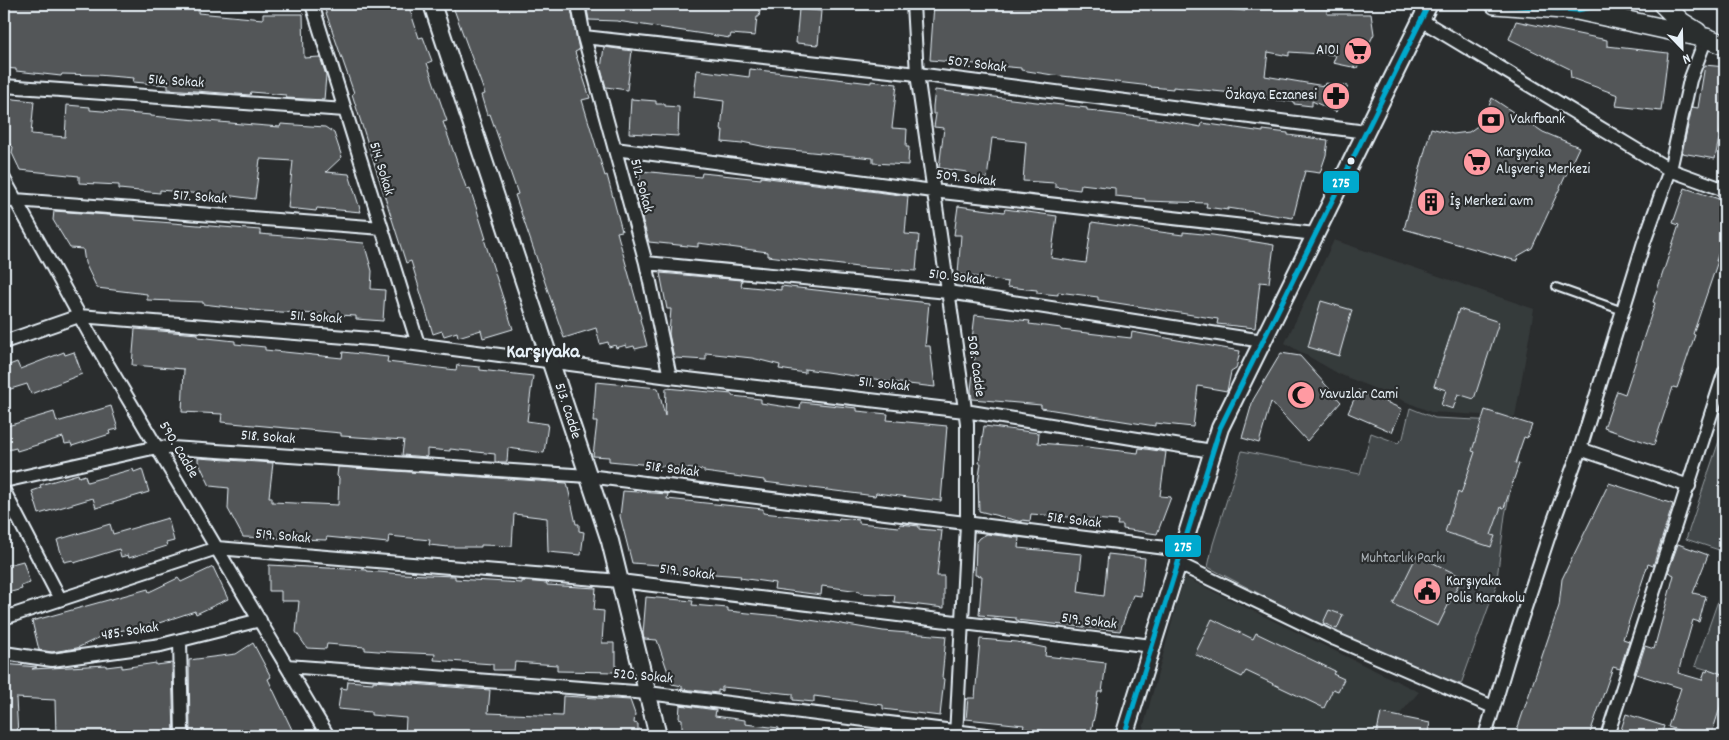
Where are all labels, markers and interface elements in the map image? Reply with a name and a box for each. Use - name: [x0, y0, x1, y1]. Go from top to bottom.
- north arrow: [1656, 22, 1706, 72]
- supermarket icon: A101: [1343, 36, 1373, 66]
- place label: A101: [1316, 40, 1339, 62]
- text: N: [1679, 48, 1693, 69]
- street label: 507. Sokak: [946, 50, 1008, 80]
- street label: 516. Sokak: [147, 69, 205, 95]
- pharmacy icon: Özkaya Eczanesi: [1321, 81, 1351, 111]
- place label: Özkaya Eczanesi: [1225, 85, 1317, 107]
- bank icon: Vakıfbank: [1476, 105, 1506, 135]
- place label: Vakıfbank: [1510, 109, 1565, 131]
- street label: 514. Sokak: [362, 139, 400, 199]
- place label: Karşıyaka Alışveriş Merkezi: [1496, 142, 1590, 181]
- supermarket icon: Karşıyaka Alışveriş Merkezi: [1462, 147, 1492, 177]
- street label: 512. Sokak: [623, 156, 659, 216]
- unlabelled marker: [1346, 156, 1356, 166]
- street label: 509. Sokak: [935, 164, 997, 194]
- line badge: 275: [1322, 170, 1360, 194]
- text: 275: [1332, 174, 1350, 194]
- street label: 517. Sokak: [172, 185, 228, 211]
- building icon: İş Merkezi avm: [1416, 187, 1446, 217]
- place label: İş Merkezi avm: [1450, 191, 1533, 213]
- street label: 510. Sokak: [927, 264, 987, 292]
- street label: 511. Sokak: [289, 305, 343, 331]
- street label: 508. Cadde: [960, 334, 990, 399]
- district label: Karşıyaka: [506, 339, 580, 367]
- street label: 511. sokak: [857, 371, 911, 399]
- street label: 513. Cadde: [548, 380, 587, 442]
- mosque icon: Yavuzlar Cami: [1286, 380, 1316, 410]
- place label: Yavuzlar Cami: [1320, 384, 1398, 406]
- street label: 590. Cadde: [152, 417, 204, 483]
- street label: 518. Sokak: [240, 425, 296, 451]
- street label: 518. Sokak: [643, 456, 701, 484]
- street label: 518. Sokak: [1045, 507, 1103, 535]
- street label: 519. Sokak: [254, 524, 312, 550]
- line badge: 275: [1164, 534, 1202, 558]
- text: 275: [1174, 538, 1192, 558]
- park label: Muhtarlık Parkı: [1361, 548, 1445, 570]
- street label: 519. Sokak: [658, 559, 716, 587]
- place label: Karşıyaka Polis Karakolu: [1446, 571, 1525, 610]
- public building icon: Karşıyaka Polis Karakolu: [1412, 576, 1442, 606]
- street label: 519. Sokak: [1060, 608, 1118, 636]
- street label: 485. Sokak: [100, 617, 160, 647]
- street label: 520. Sokak: [612, 663, 674, 691]

